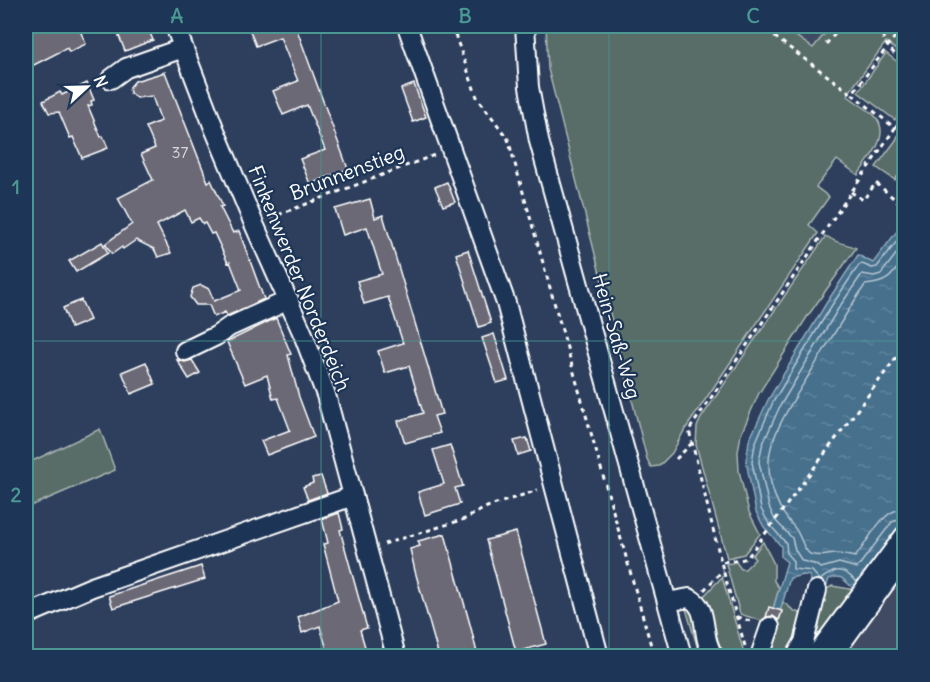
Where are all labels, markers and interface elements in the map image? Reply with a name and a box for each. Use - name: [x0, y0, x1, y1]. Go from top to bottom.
- text: A: [171, 3, 184, 28]
- text: B: [458, 3, 472, 28]
- text: C: [746, 3, 760, 28]
- north arrow: [57, 57, 117, 117]
- text: N: [90, 73, 112, 90]
- street label: Brunnenstieg: [286, 139, 408, 205]
- house number: 37: [172, 142, 189, 162]
- street label: Finkenwerder Norderdeich: [243, 161, 357, 395]
- text: 1: [12, 174, 20, 199]
- street label: Hein-Saß-Weg: [587, 270, 647, 402]
- text: 2: [11, 482, 22, 507]

